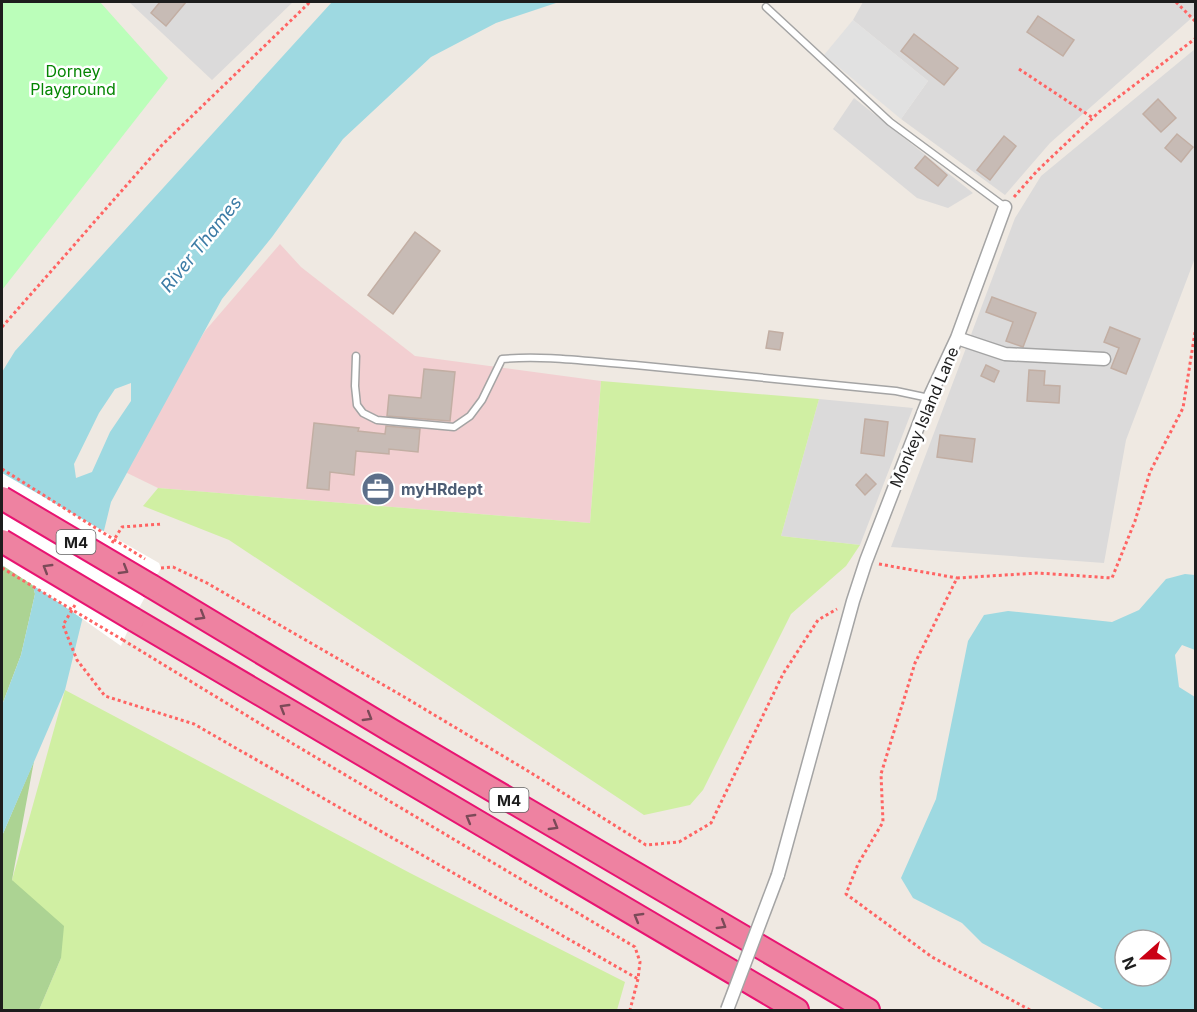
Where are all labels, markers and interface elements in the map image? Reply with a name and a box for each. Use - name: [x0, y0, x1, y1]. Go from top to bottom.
- park label: Dorney Playground: [30, 61, 116, 99]
- water label: River Thames: [156, 192, 246, 296]
- street label: Monkey Island Lane: [885, 344, 963, 490]
- office icon: myHRdept: [360, 471, 396, 507]
- place label: myHRdept: [401, 479, 483, 499]
- road number: M4: [56, 530, 96, 554]
- one-way arrow: [118, 563, 128, 575]
- one-way arrow: [43, 564, 53, 575]
- one-way arrow: [195, 609, 205, 621]
- one-way arrow: [280, 704, 290, 716]
- one-way arrow: [362, 709, 372, 721]
- road number: M4: [490, 788, 528, 812]
- one-way arrow: [465, 814, 476, 826]
- one-way arrow: [548, 819, 558, 831]
- one-way arrow: [633, 913, 644, 925]
- one-way arrow: [716, 917, 726, 929]
- north arrow: [1113, 928, 1173, 988]
- text: N: [1117, 954, 1141, 973]

